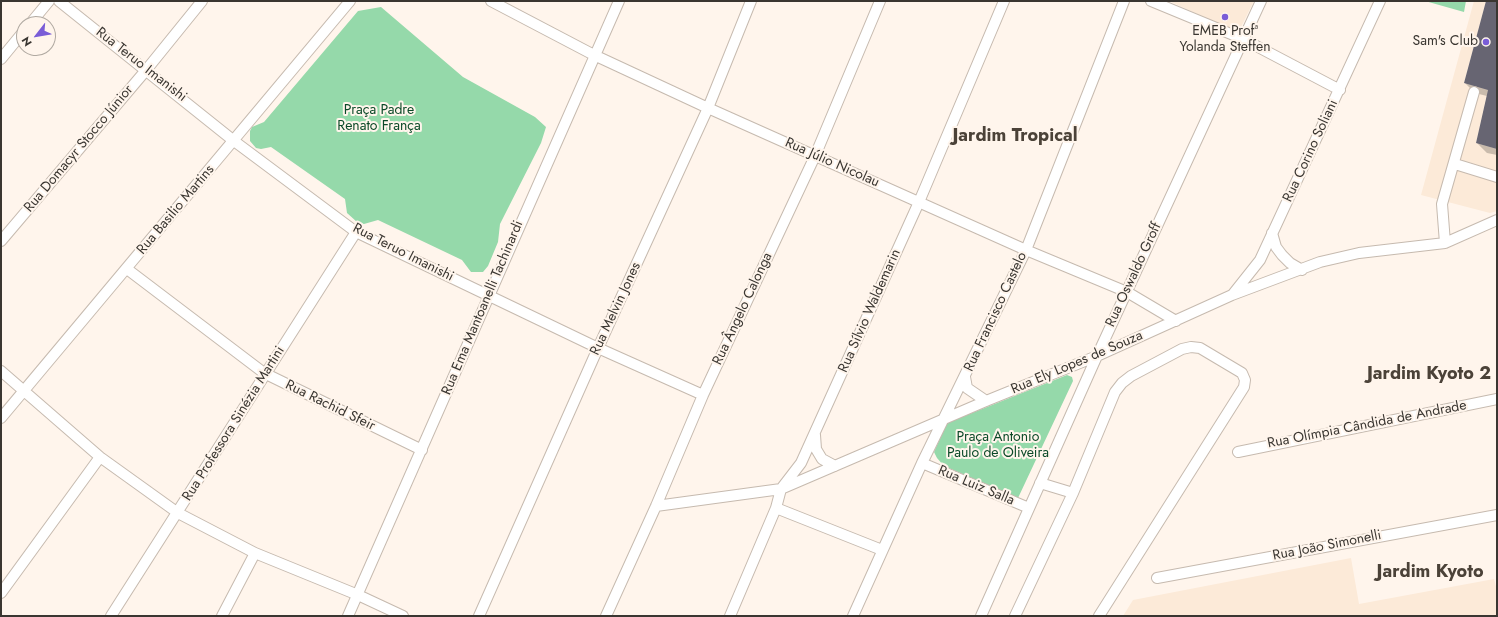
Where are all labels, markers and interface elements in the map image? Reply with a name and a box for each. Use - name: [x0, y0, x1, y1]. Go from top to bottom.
- marker: EMEB Profª Yolanda Steffen: [1220, 12, 1230, 22]
- north arrow: [16, 16, 56, 56]
- street label: Rua Teruo Imanishi: [92, 24, 190, 106]
- place label: EMEB Profª Yolanda Steffen: [1179, 24, 1271, 56]
- text: N: [17, 34, 36, 50]
- place label: Sam's Club: [1413, 34, 1478, 50]
- marker: Sam's Club: [1481, 37, 1491, 47]
- street label: Rua Domacyr Stocco Júnior: [21, 82, 137, 216]
- street label: Rua Corino Soliani: [1280, 97, 1342, 205]
- park label: Praça Padre Renato França: [337, 103, 421, 136]
- district label: Jardim Tropical: [952, 126, 1078, 148]
- street label: Rua Júlio Nicolau: [782, 135, 882, 191]
- street label: Rua Basilio Martins: [134, 162, 218, 258]
- street label: Rua Ema Mantoanelli Tachinardi: [439, 218, 527, 398]
- street label: Rua Teruo Imanishi: [350, 220, 456, 286]
- street label: Rua Oswaldo Groff: [1102, 220, 1166, 330]
- street label: Rua Sílvio Waldemarin: [835, 247, 905, 375]
- street label: Rua Ângelo Calonga: [710, 250, 776, 368]
- street label: Rua Francisco Castelo: [961, 250, 1031, 374]
- street label: Rua Melvin Jones: [587, 260, 645, 358]
- street label: Rua Ely Lopes de Souza: [1009, 328, 1145, 398]
- street label: Rua Professora Sinézia Martini: [179, 343, 289, 505]
- district label: Jardim Kyoto 2: [1367, 364, 1491, 386]
- street label: Rua Rachid Sfeir: [282, 377, 378, 435]
- street label: Rua Olímpia Cândida de Andrade: [1266, 397, 1468, 453]
- park label: Praça Antonio Paulo de Oliveira: [947, 430, 1049, 462]
- street label: Rua Luiz Salla: [935, 462, 1017, 510]
- street label: Rua João Simonelli: [1271, 527, 1383, 565]
- district label: Jardim Kyoto: [1376, 562, 1484, 584]

